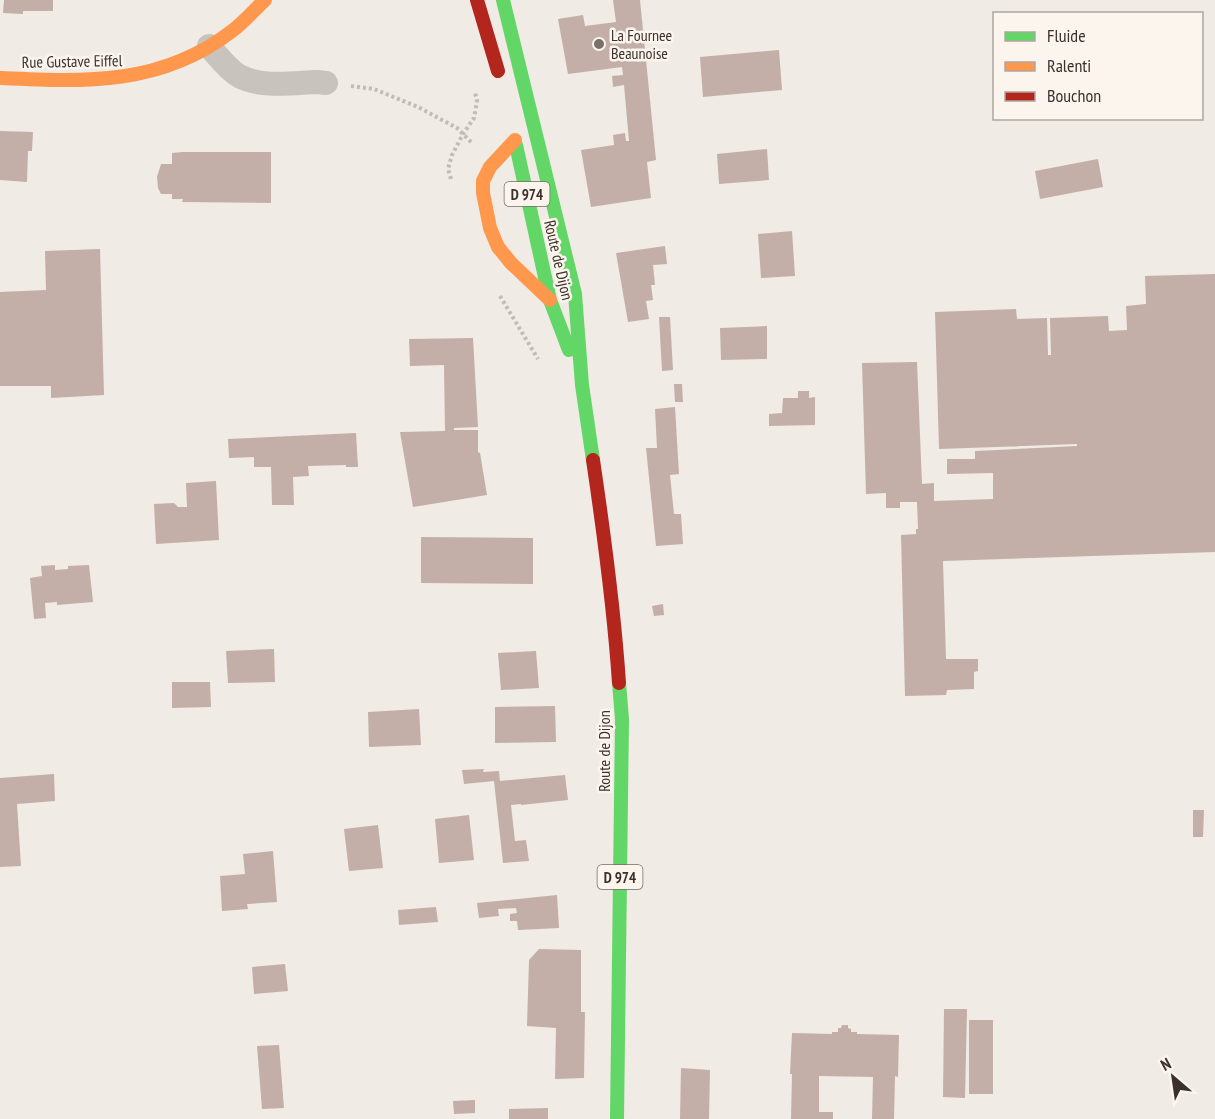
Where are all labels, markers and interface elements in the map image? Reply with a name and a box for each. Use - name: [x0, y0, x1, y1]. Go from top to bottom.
- legend: [993, 12, 1203, 120]
- text: Fluide: [1047, 24, 1086, 47]
- place label: La Fournee Beaunoise: [611, 25, 672, 63]
- marker: La Fournee Beaunoise: [592, 37, 606, 51]
- street label: Rue Gustave Eiffel: [22, 50, 123, 72]
- text: Ralenti: [1047, 54, 1091, 77]
- text: Bouchon: [1047, 84, 1101, 107]
- road number: D 974: [504, 182, 550, 206]
- street label: Route de Dijon: [540, 218, 578, 302]
- street label: Route de Dijon: [594, 710, 614, 792]
- road number: D 974: [598, 865, 642, 889]
- north arrow: [1143, 1047, 1203, 1107]
- text: N: [1157, 1053, 1174, 1075]

